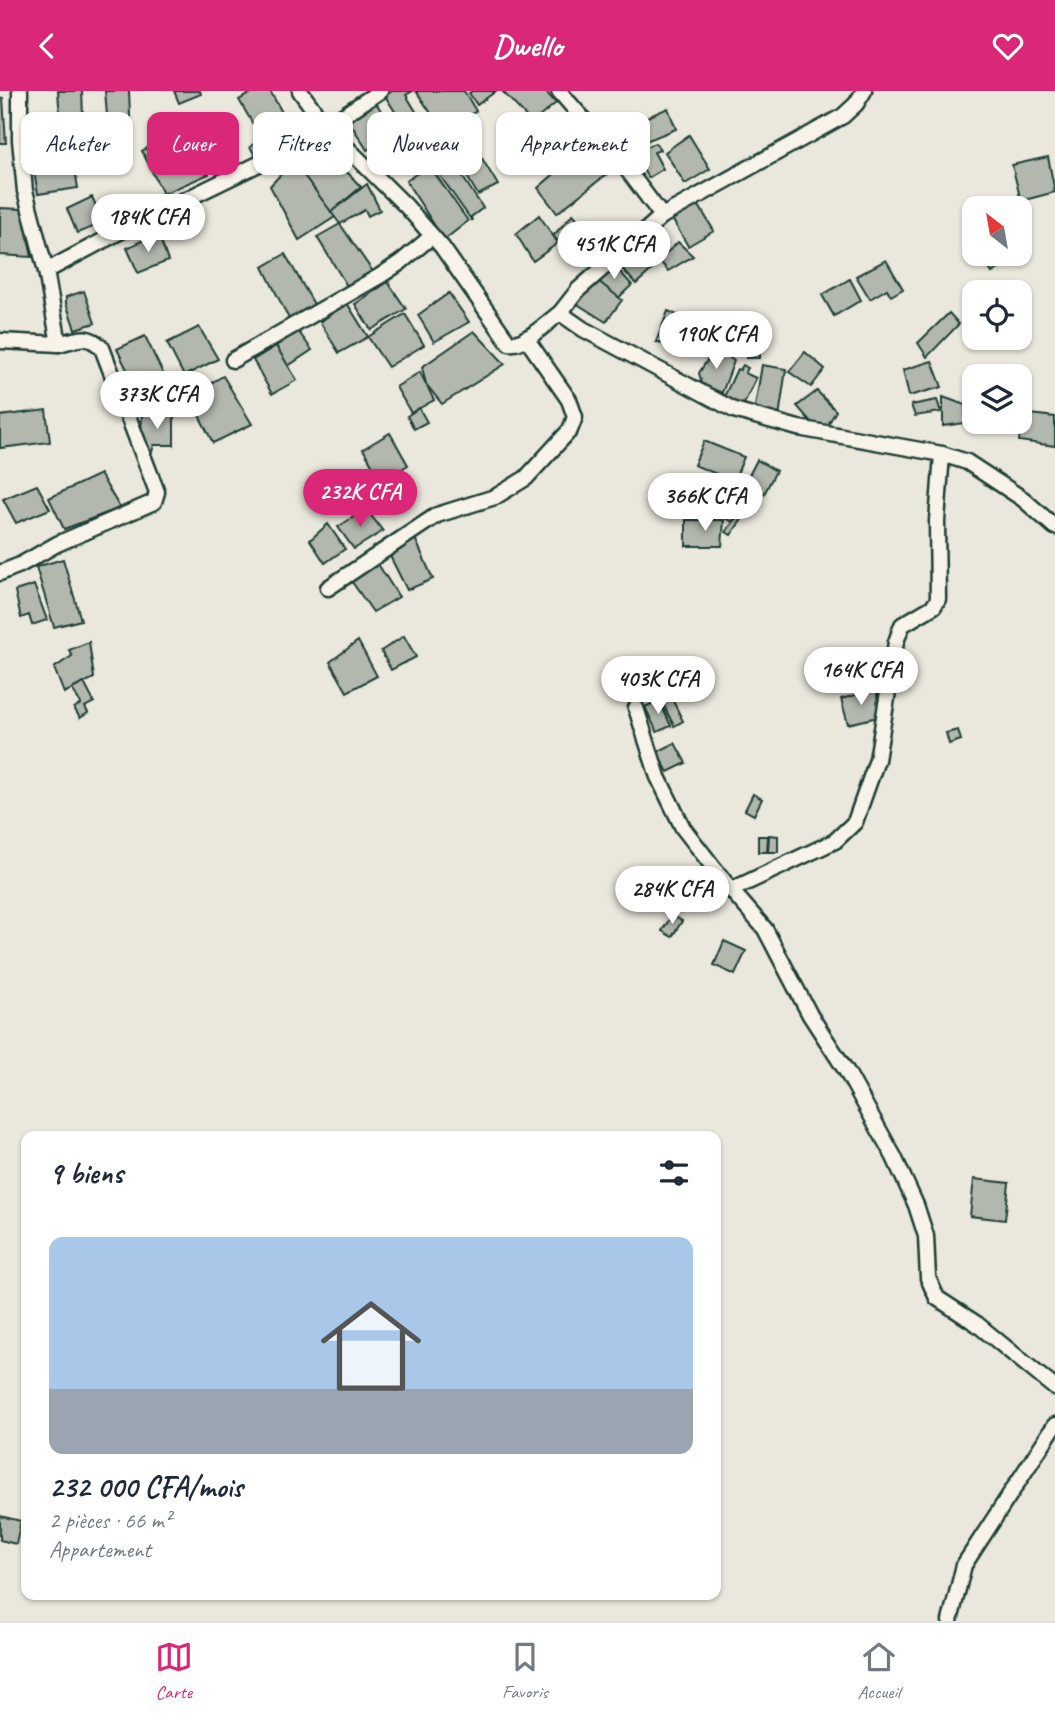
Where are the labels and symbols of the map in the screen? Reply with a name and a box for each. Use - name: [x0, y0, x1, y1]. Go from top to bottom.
- pin: 184K CFA: [76, 195, 220, 254]
- north arrow: [962, 196, 1032, 266]
- pin: 451K CFA: [542, 221, 686, 281]
- pin: 190K CFA: [644, 311, 788, 371]
- pin: 373K CFA: [85, 371, 229, 431]
- pin: 232K CFA: [288, 469, 432, 529]
- pin: 366K CFA: [633, 473, 777, 533]
- pin: 164K CFA: [789, 647, 933, 707]
- pin: 403K CFA: [586, 657, 730, 716]
- pin: 284K CFA: [600, 867, 744, 926]

